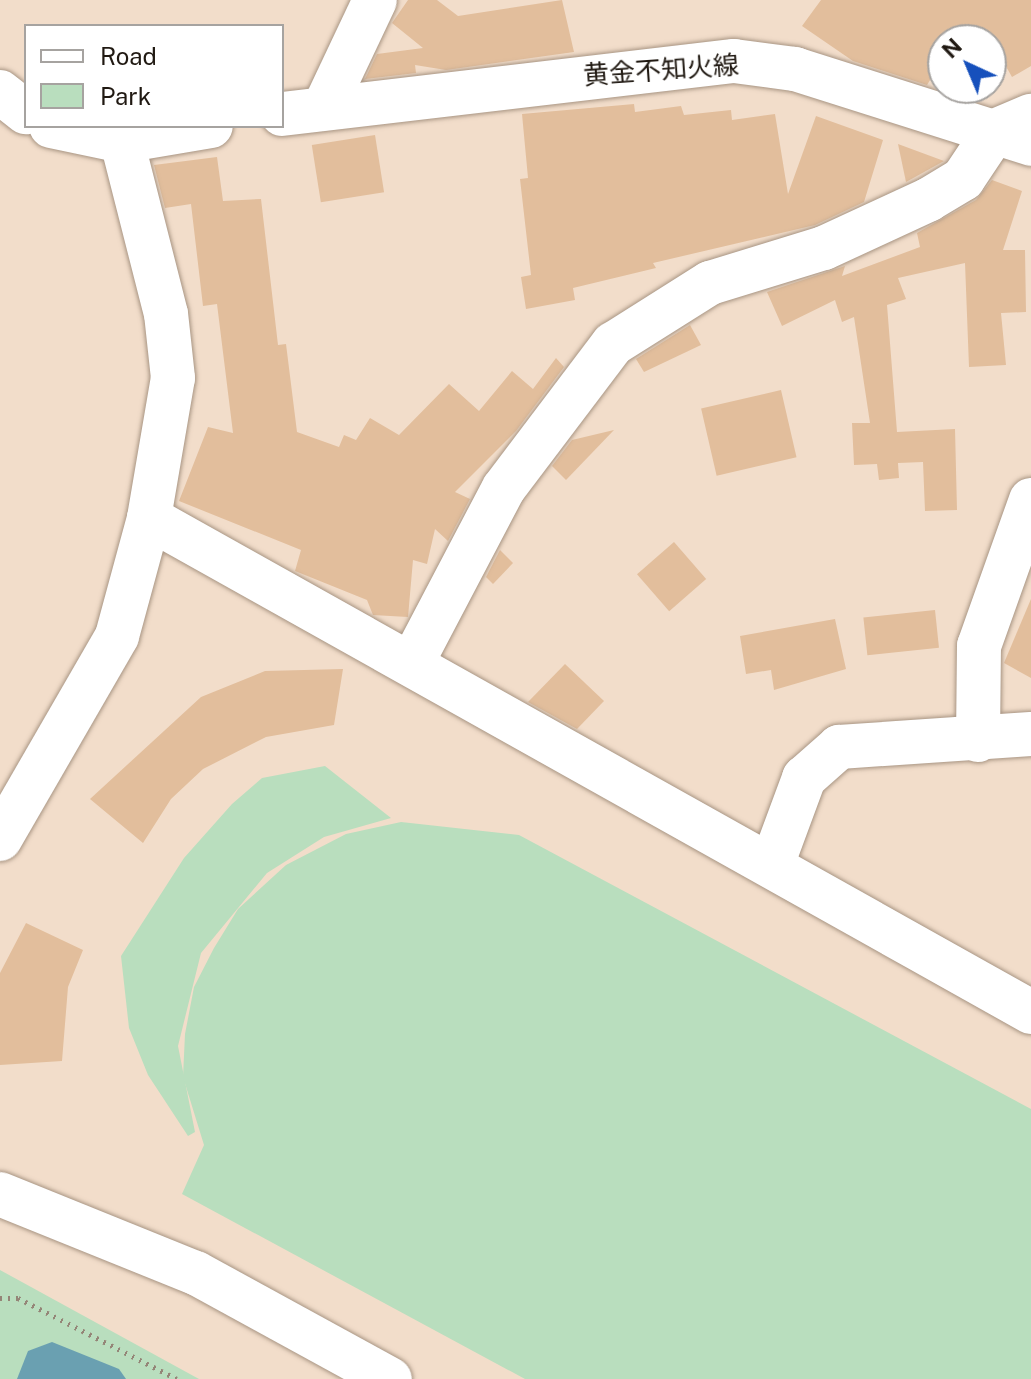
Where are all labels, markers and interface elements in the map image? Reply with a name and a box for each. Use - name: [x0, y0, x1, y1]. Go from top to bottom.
- legend: [24, 24, 284, 128]
- north arrow: [927, 24, 1007, 104]
- text: N: [936, 33, 967, 64]
- text: Road: [100, 42, 157, 70]
- street label: 黄金不知火線: [582, 49, 740, 91]
- text: Park: [100, 82, 151, 110]

